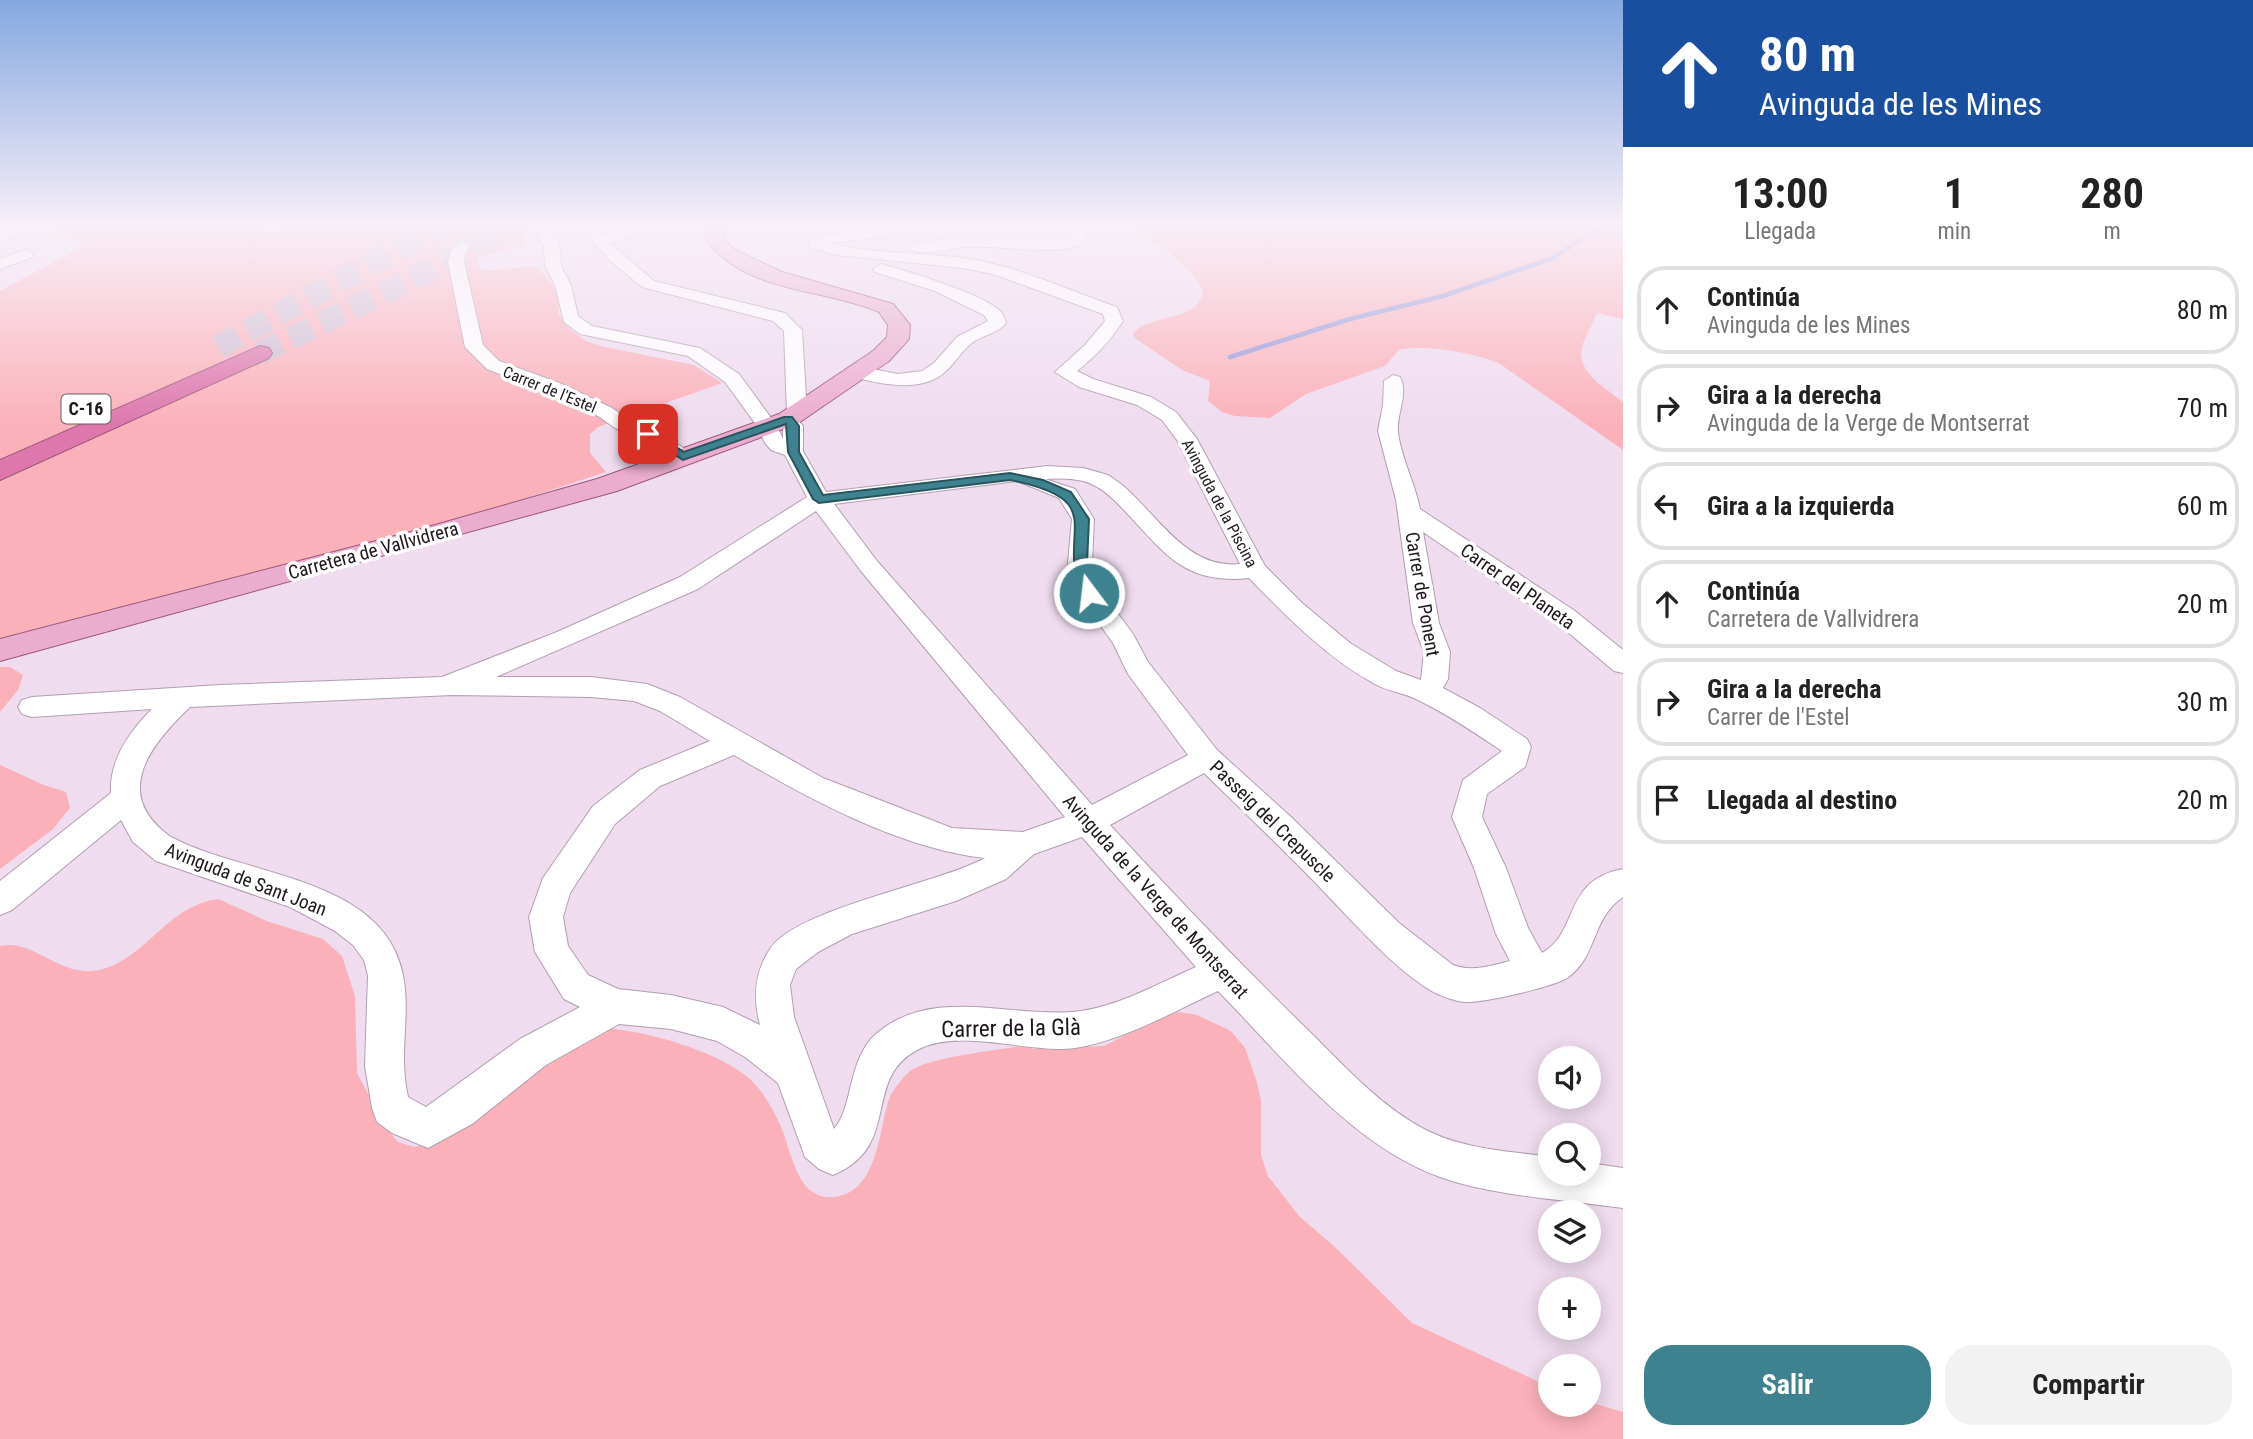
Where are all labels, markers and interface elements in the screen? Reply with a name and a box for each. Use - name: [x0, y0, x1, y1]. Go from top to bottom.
- text: 80 m: [1759, 26, 1856, 83]
- icon: ahead: [1644, 28, 1735, 119]
- text: Avinguda de les Mines: [1759, 85, 2042, 123]
- text: 13:00: [1732, 169, 1828, 218]
- text: 1: [1944, 169, 1965, 218]
- text: 280: [2080, 169, 2144, 218]
- text: Llegada: [1744, 218, 1816, 245]
- text: min: [1937, 218, 1971, 245]
- text: m: [2103, 218, 2121, 245]
- text: Continúa: [1707, 282, 1800, 312]
- icon: ahead: [1648, 291, 1686, 329]
- text: 80 m: [2177, 295, 2228, 325]
- text: Avinguda de les Mines: [1707, 312, 1911, 339]
- street label: Carrer de l'Estel: [500, 362, 599, 417]
- text: Gira a la derecha: [1707, 380, 1881, 410]
- icon: right: [1648, 389, 1686, 427]
- text: 70 m: [2177, 393, 2228, 423]
- road number: C-16: [62, 394, 110, 424]
- pin: [618, 404, 678, 464]
- text: Avinguda de la Verge de Montserrat: [1707, 410, 2030, 437]
- icon: arrive: [629, 415, 667, 453]
- street label: Avinguda de la Piscina: [1178, 436, 1261, 571]
- icon: left: [1648, 487, 1686, 525]
- text: Gira a la izquierda: [1707, 491, 1895, 521]
- text: 60 m: [2177, 491, 2228, 521]
- street label: Carretera de Vallvidrera: [285, 517, 461, 584]
- street label: Carrer de Ponent: [1400, 530, 1445, 658]
- street label: Carrer del Planeta: [1456, 538, 1579, 634]
- position arrow: [1052, 556, 1126, 630]
- text: Continúa: [1707, 576, 1800, 606]
- icon: ahead: [1648, 585, 1686, 623]
- text: 20 m: [2177, 589, 2228, 619]
- text: Carretera de Vallvidrera: [1707, 606, 1919, 633]
- text: Gira a la derecha: [1707, 674, 1881, 704]
- icon: right: [1648, 683, 1686, 721]
- text: 30 m: [2177, 687, 2228, 717]
- text: Carrer de l'Estel: [1707, 704, 1849, 731]
- street label: Passeig del Crepuscle: [1205, 756, 1340, 887]
- icon: arrive: [1648, 781, 1686, 819]
- text: Llegada al destino: [1707, 785, 1897, 815]
- text: 20 m: [2177, 785, 2228, 815]
- street label: Avinguda de la Verge de Montserrat: [1058, 790, 1253, 1003]
- street label: Avinguda de Sant Joan: [162, 838, 330, 921]
- street label: Carrer de la Glà: [941, 1014, 1081, 1043]
- map controls: [1538, 1046, 1601, 1417]
- button: sound: [1538, 1046, 1601, 1109]
- button: search: [1538, 1123, 1601, 1186]
- button: layers: [1538, 1200, 1601, 1263]
- button: +: [1538, 1277, 1601, 1340]
- button: Salir: [1644, 1345, 1931, 1425]
- button: Compartir: [1945, 1345, 2232, 1425]
- button: −: [1538, 1354, 1601, 1417]

